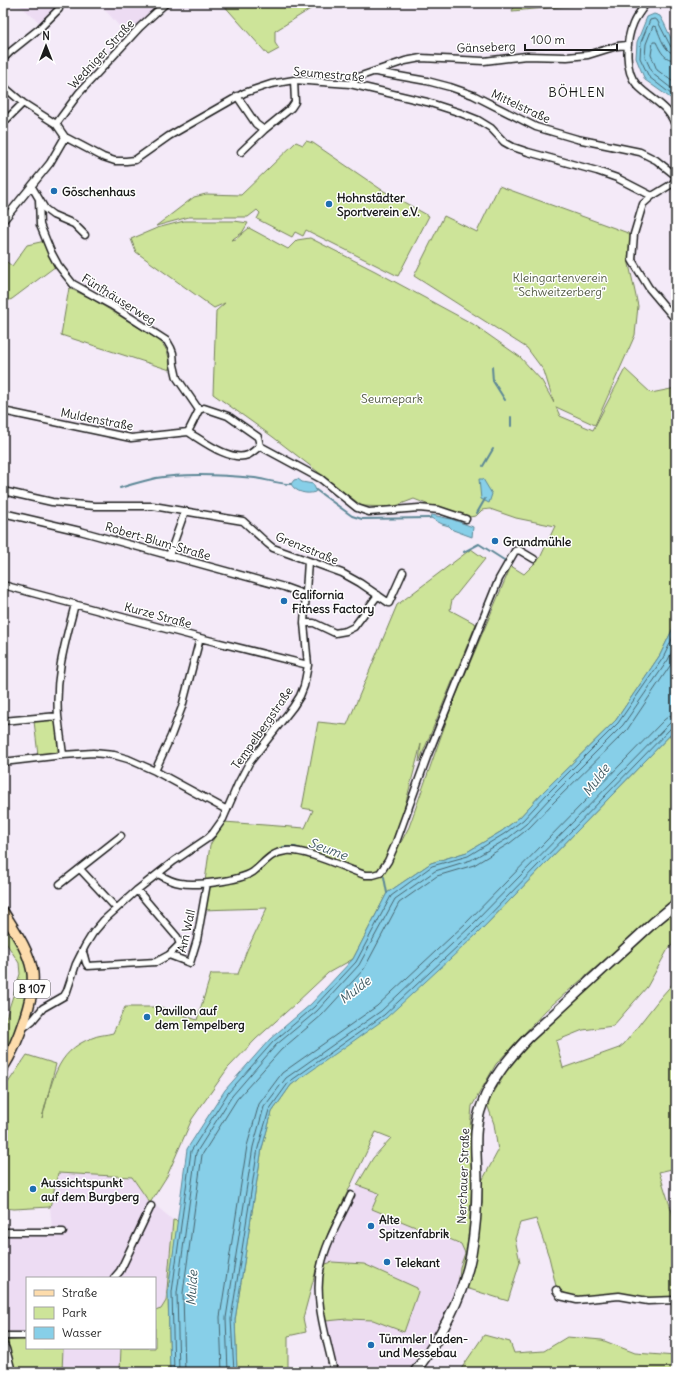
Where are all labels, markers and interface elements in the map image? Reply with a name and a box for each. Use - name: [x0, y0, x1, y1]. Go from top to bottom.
- street label: Wedniger Straße: [65, 16, 137, 92]
- north arrow: [26, 26, 66, 66]
- scale bar: [525, 26, 617, 52]
- text: N: [42, 29, 50, 43]
- text: 100 m: [531, 32, 565, 47]
- street label: Gänseberg: [456, 38, 516, 56]
- street label: Seumestraße: [293, 63, 365, 85]
- district label: BÖHLEN: [548, 83, 606, 101]
- street label: Mittelstraße: [489, 86, 553, 126]
- place label: Göschenhaus: [62, 184, 136, 199]
- marker: Göschenhaus: [49, 186, 59, 196]
- place label: Hohnstädter Sportverein e.V.: [337, 190, 420, 220]
- marker: Hohnstädter Sportverein e.V.: [324, 199, 334, 209]
- street label: Fünfhäuserweg: [79, 270, 159, 328]
- park label: Kleingartenverein "Schweitzerberg": [513, 270, 607, 299]
- park label: Seumepark: [361, 391, 423, 406]
- street label: Muldenstraße: [59, 405, 135, 433]
- street label: Robert-Blum-Straße: [103, 519, 213, 563]
- street label: Grenzstraße: [273, 529, 341, 567]
- place label: Grundmühle: [503, 534, 572, 549]
- marker: Grundmühle: [490, 536, 500, 546]
- place label: California Fitness Factory: [292, 587, 375, 617]
- marker: California Fitness Factory: [279, 596, 289, 606]
- street label: Kurze Straße: [123, 599, 193, 631]
- street label: Tempelbergstraße: [228, 684, 296, 772]
- water label: Mulde: [579, 760, 614, 799]
- water label: Seume: [306, 834, 351, 864]
- street label: Am Wall: [174, 908, 198, 954]
- water label: Mulde: [336, 972, 375, 1008]
- road number: B 107: [14, 980, 50, 998]
- place label: Pavillon auf dem Tempelberg: [155, 1003, 245, 1033]
- marker: Pavillon auf dem Tempelberg: [142, 1012, 152, 1022]
- street label: Nerchauer Straße: [454, 1128, 472, 1224]
- place label: Aussichtspunkt auf dem Burgberg: [41, 1175, 140, 1205]
- marker: Aussichtspunkt auf dem Burgberg: [28, 1184, 38, 1194]
- place label: Alte Spitzenfabrik: [379, 1212, 449, 1242]
- marker: Alte Spitzenfabrik: [366, 1221, 376, 1231]
- place label: Telekant: [395, 1255, 441, 1270]
- marker: Telekant: [382, 1257, 392, 1267]
- water label: Mulde: [183, 1269, 201, 1306]
- legend: [26, 1277, 156, 1349]
- text: Straße: [62, 1285, 97, 1300]
- text: Park: [62, 1305, 87, 1320]
- text: Wasser: [62, 1325, 102, 1340]
- place label: Tümmler Laden- und Messebau: [379, 1331, 468, 1360]
- marker: Tümmler Laden- und Messebau: [366, 1340, 376, 1350]

